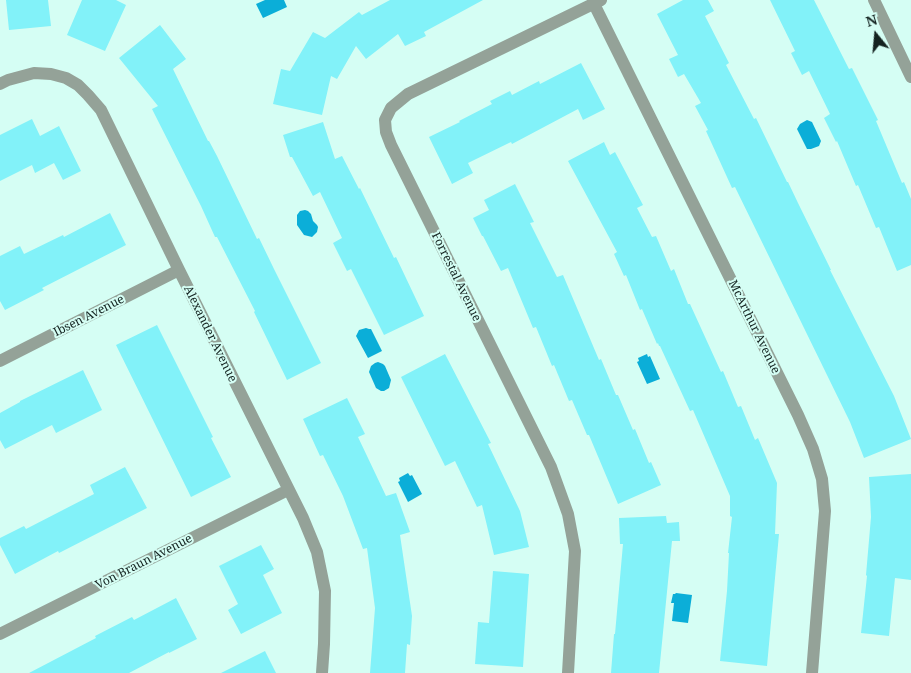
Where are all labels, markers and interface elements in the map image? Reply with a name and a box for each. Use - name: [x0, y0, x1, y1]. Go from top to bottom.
- text: N: [863, 9, 880, 31]
- north arrow: [851, 10, 901, 60]
- street label: Forrestal Avenue: [428, 230, 484, 324]
- street label: McArthur Avenue: [725, 278, 783, 376]
- street label: Alexander Avenue: [180, 283, 240, 385]
- street label: Ibsen Avenue: [51, 292, 127, 340]
- street label: Von Braun Avenue: [93, 531, 195, 593]

